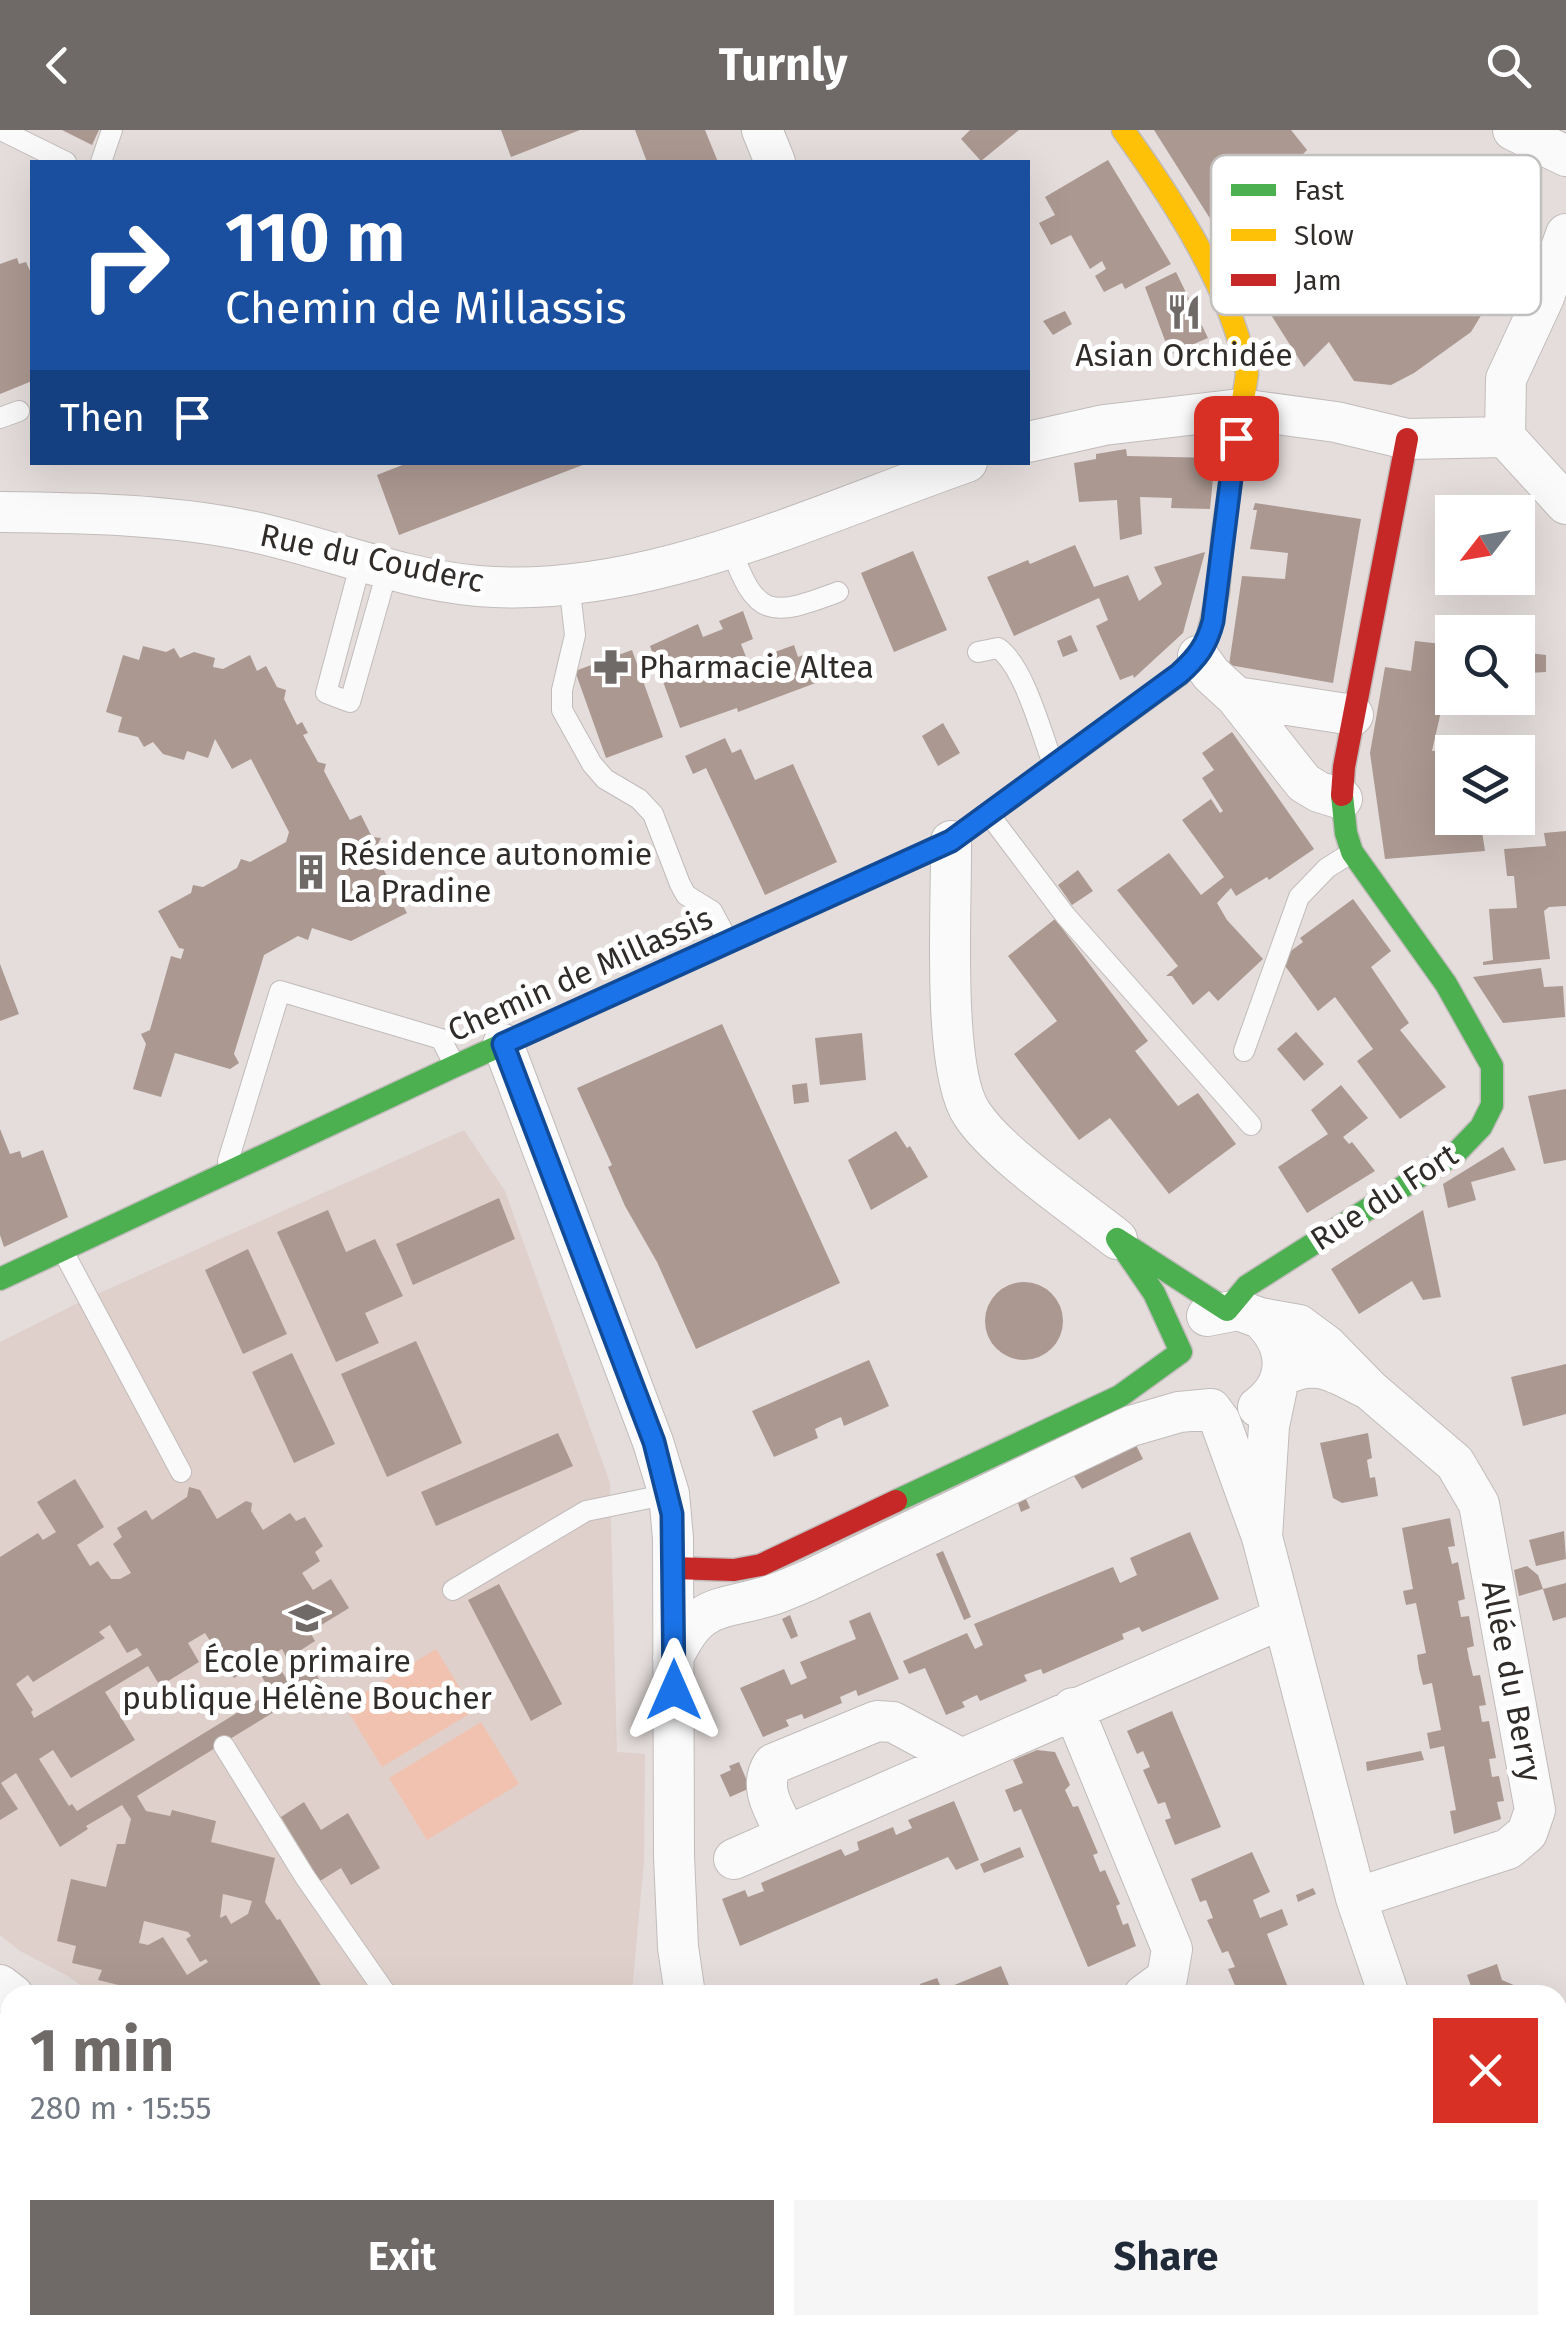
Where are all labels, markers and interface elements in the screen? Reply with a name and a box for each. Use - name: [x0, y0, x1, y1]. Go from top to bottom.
- icon: back: [30, 38, 85, 93]
- text: Turnly: [719, 38, 847, 92]
- icon: search: [1481, 38, 1536, 93]
- legend: [1211, 155, 1541, 315]
- text: Fast: [1294, 174, 1345, 207]
- text: 110 m: [225, 196, 405, 280]
- icon: right: [60, 200, 190, 330]
- text: Slow: [1294, 219, 1354, 252]
- text: Jam: [1294, 264, 1342, 297]
- text: Chemin de Millassis: [225, 281, 627, 335]
- restaurant icon: Asian Orchidée: [1165, 293, 1203, 331]
- place label: Asian Orchidée: [1075, 336, 1293, 374]
- icon: arrive: [165, 390, 220, 445]
- text: Then: [60, 395, 145, 441]
- pin: [1194, 396, 1279, 481]
- icon: arrive: [1209, 411, 1264, 466]
- north arrow: [1435, 495, 1535, 595]
- map controls: [1435, 495, 1535, 835]
- street label: Rue du Couderc: [257, 516, 487, 600]
- button: search: [1435, 615, 1535, 715]
- pharmacy icon: Pharmacie Altea: [592, 648, 630, 686]
- place label: Pharmacie Altea: [639, 648, 874, 686]
- button: layers: [1435, 735, 1535, 835]
- place label: Résidence autonomie La Pradine: [339, 835, 652, 910]
- building icon: Résidence autonomie La Pradine: [292, 853, 330, 891]
- street label: Chemin de Millassis: [442, 899, 718, 1049]
- street label: Rue du Fort: [1303, 1135, 1465, 1259]
- street label: Allée du Berry: [1474, 1577, 1550, 1785]
- school or university icon: École primaire publique Hélène Boucher: [288, 1599, 326, 1637]
- position arrow: [622, 1638, 726, 1742]
- place label: École primaire publique Hélène Boucher: [122, 1642, 493, 1717]
- text: 1 min: [30, 2015, 174, 2087]
- button: close: [1433, 2018, 1538, 2123]
- text: 280 m · 15:55: [30, 2089, 211, 2127]
- button: Exit: [30, 2200, 774, 2315]
- button: Share: [794, 2200, 1538, 2315]

